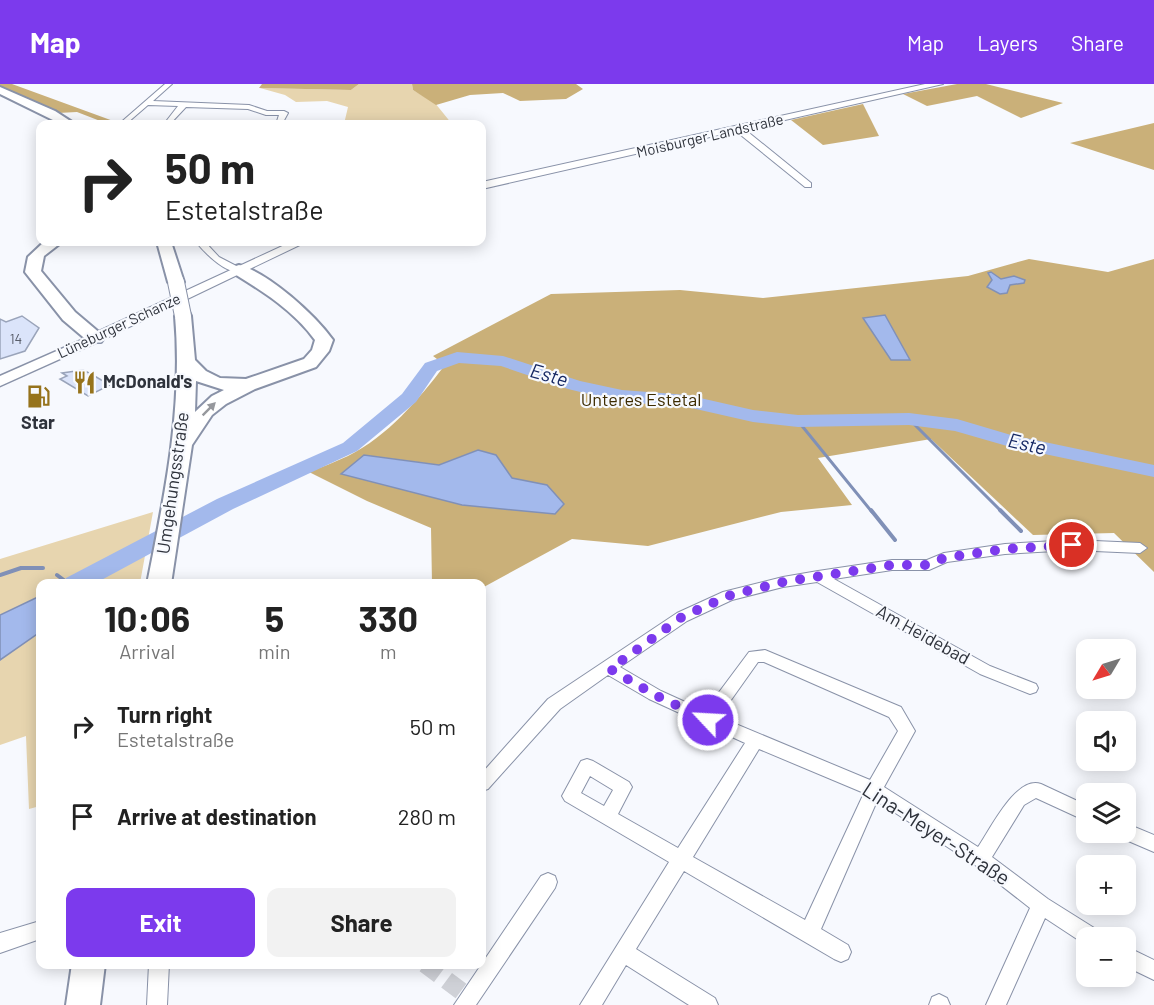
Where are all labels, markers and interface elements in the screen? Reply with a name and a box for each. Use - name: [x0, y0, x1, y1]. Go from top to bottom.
- text: Map: [30, 25, 81, 59]
- text: Map: [907, 30, 944, 55]
- text: Layers: [977, 30, 1038, 55]
- text: Share: [1071, 30, 1124, 55]
- street label: Moisburger Landstraße: [634, 109, 785, 161]
- text: 50 m: [165, 142, 255, 192]
- icon: right: [66, 144, 144, 222]
- text: Estetalstraße: [165, 193, 324, 225]
- street label: Lüneburger Schanze: [54, 289, 183, 361]
- house number: 14: [10, 330, 22, 347]
- water label: Este: [528, 357, 571, 391]
- restaurant icon: McDonald's: [72, 369, 98, 395]
- place label: McDonald's: [103, 370, 192, 392]
- fuel station icon: Star: [25, 384, 51, 410]
- park label: Unteres Estetal: [581, 388, 701, 410]
- one-way arrow: [202, 402, 216, 416]
- street label: Umgehungsstraße: [151, 410, 193, 555]
- place label: Star: [21, 411, 55, 433]
- water label: Este: [1006, 427, 1049, 459]
- pin: [1046, 519, 1097, 570]
- icon: arrive: [1055, 528, 1088, 561]
- text: 10:06: [104, 596, 190, 639]
- text: 5: [265, 596, 284, 639]
- text: 330: [359, 596, 418, 639]
- street label: Am Heidebad: [873, 599, 974, 669]
- text: Arrival: [119, 639, 175, 663]
- text: min: [258, 639, 291, 663]
- text: m: [380, 639, 397, 663]
- north arrow: [1076, 639, 1136, 699]
- map controls: [1076, 639, 1136, 987]
- position arrow: [676, 688, 740, 752]
- text: Turn right: [117, 701, 212, 727]
- icon: right: [66, 710, 99, 743]
- button: sound: [1076, 711, 1136, 771]
- text: 50 m: [410, 713, 456, 739]
- text: Estetalstraße: [117, 727, 234, 751]
- street label: Lina-Meyer-Straße: [858, 776, 1015, 890]
- button: layers: [1076, 783, 1136, 843]
- icon: arrive: [66, 800, 99, 833]
- text: Arrive at destination: [117, 803, 316, 829]
- text: 280 m: [398, 803, 456, 829]
- button: +: [1076, 855, 1136, 915]
- button: Exit: [66, 888, 255, 957]
- button: Share: [267, 888, 456, 957]
- button: −: [1076, 927, 1136, 987]

